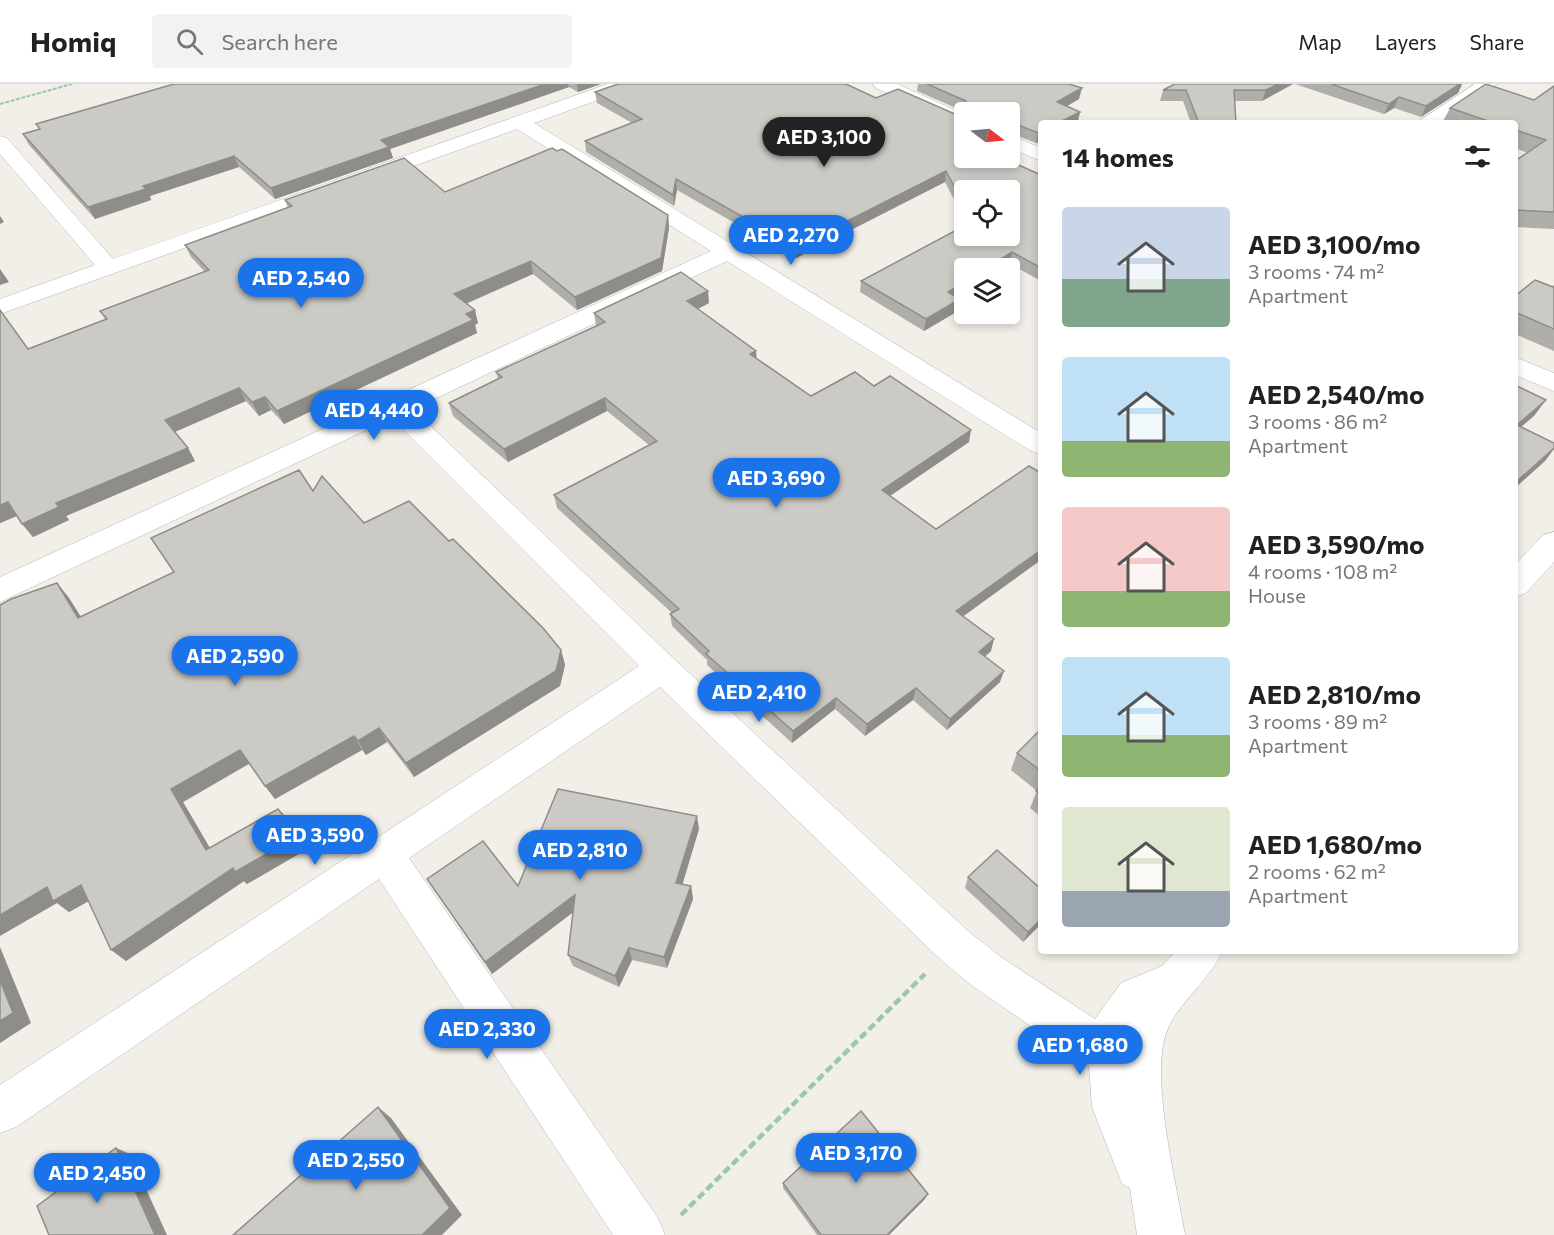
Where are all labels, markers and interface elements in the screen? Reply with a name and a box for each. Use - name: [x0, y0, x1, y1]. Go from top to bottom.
- search box: [152, 14, 572, 68]
- text: Homiq: [30, 24, 116, 58]
- icon: search: [173, 25, 206, 58]
- text: Search here: [221, 28, 338, 55]
- text: Map: [1298, 29, 1342, 54]
- text: Layers: [1375, 29, 1437, 54]
- text: Share: [1470, 29, 1524, 54]
- north arrow: [954, 102, 1020, 168]
- map controls: [954, 102, 1020, 324]
- pin: AED 3,100: [755, 117, 893, 168]
- text: AED 3,100: [776, 124, 872, 148]
- icon: filters: [1461, 140, 1494, 173]
- text: 14 homes: [1062, 141, 1174, 172]
- button: locate: [954, 180, 1020, 246]
- pin: AED 2,270: [722, 215, 860, 266]
- text: AED 2,270: [743, 222, 839, 246]
- text: AED 3,100/mo: [1248, 228, 1421, 259]
- icon: home: [1110, 231, 1182, 303]
- pin: AED 2,540: [232, 258, 370, 309]
- button: layers: [954, 258, 1020, 324]
- text: 3 rooms · 74 m²: [1248, 259, 1384, 283]
- text: AED 2,540: [252, 265, 350, 289]
- text: Apartment: [1248, 283, 1348, 307]
- text: AED 2,540/mo: [1248, 378, 1425, 409]
- icon: home: [1110, 381, 1182, 453]
- pin: AED 4,440: [305, 390, 443, 441]
- text: AED 4,440: [324, 397, 424, 421]
- text: 3 rooms · 86 m²: [1248, 409, 1387, 433]
- text: Apartment: [1248, 433, 1348, 457]
- pin: AED 3,690: [707, 458, 845, 509]
- text: AED 3,690: [727, 465, 825, 489]
- text: AED 3,590/mo: [1248, 528, 1425, 559]
- icon: home: [1110, 531, 1182, 603]
- text: 4 rooms · 108 m²: [1248, 559, 1397, 583]
- text: House: [1248, 583, 1306, 607]
- pin: AED 2,590: [166, 636, 304, 687]
- text: AED 2,590: [186, 643, 284, 667]
- pin: AED 2,410: [690, 672, 828, 723]
- text: AED 2,810/mo: [1248, 678, 1421, 709]
- text: AED 2,410: [711, 679, 807, 703]
- icon: home: [1110, 681, 1182, 753]
- text: 3 rooms · 89 m²: [1248, 709, 1387, 733]
- text: Apartment: [1248, 733, 1348, 757]
- pin: AED 3,590: [246, 815, 384, 866]
- text: AED 3,590: [266, 822, 364, 846]
- text: AED 1,680/mo: [1248, 828, 1422, 859]
- pin: AED 2,810: [511, 830, 649, 881]
- icon: home: [1110, 831, 1182, 903]
- text: AED 2,810: [532, 837, 628, 861]
- text: 2 rooms · 62 m²: [1248, 859, 1386, 883]
- text: Apartment: [1248, 883, 1348, 907]
- pin: AED 2,330: [418, 1009, 556, 1060]
- text: AED 2,330: [438, 1016, 536, 1040]
- pin: AED 1,680: [1011, 1025, 1149, 1076]
- text: AED 1,680: [1032, 1032, 1128, 1056]
- pin: AED 3,170: [787, 1133, 925, 1184]
- pin: AED 2,550: [287, 1140, 425, 1191]
- text: AED 3,170: [810, 1140, 902, 1164]
- text: AED 2,550: [307, 1147, 405, 1171]
- pin: AED 2,450: [28, 1153, 166, 1204]
- text: AED 2,450: [48, 1160, 146, 1184]

